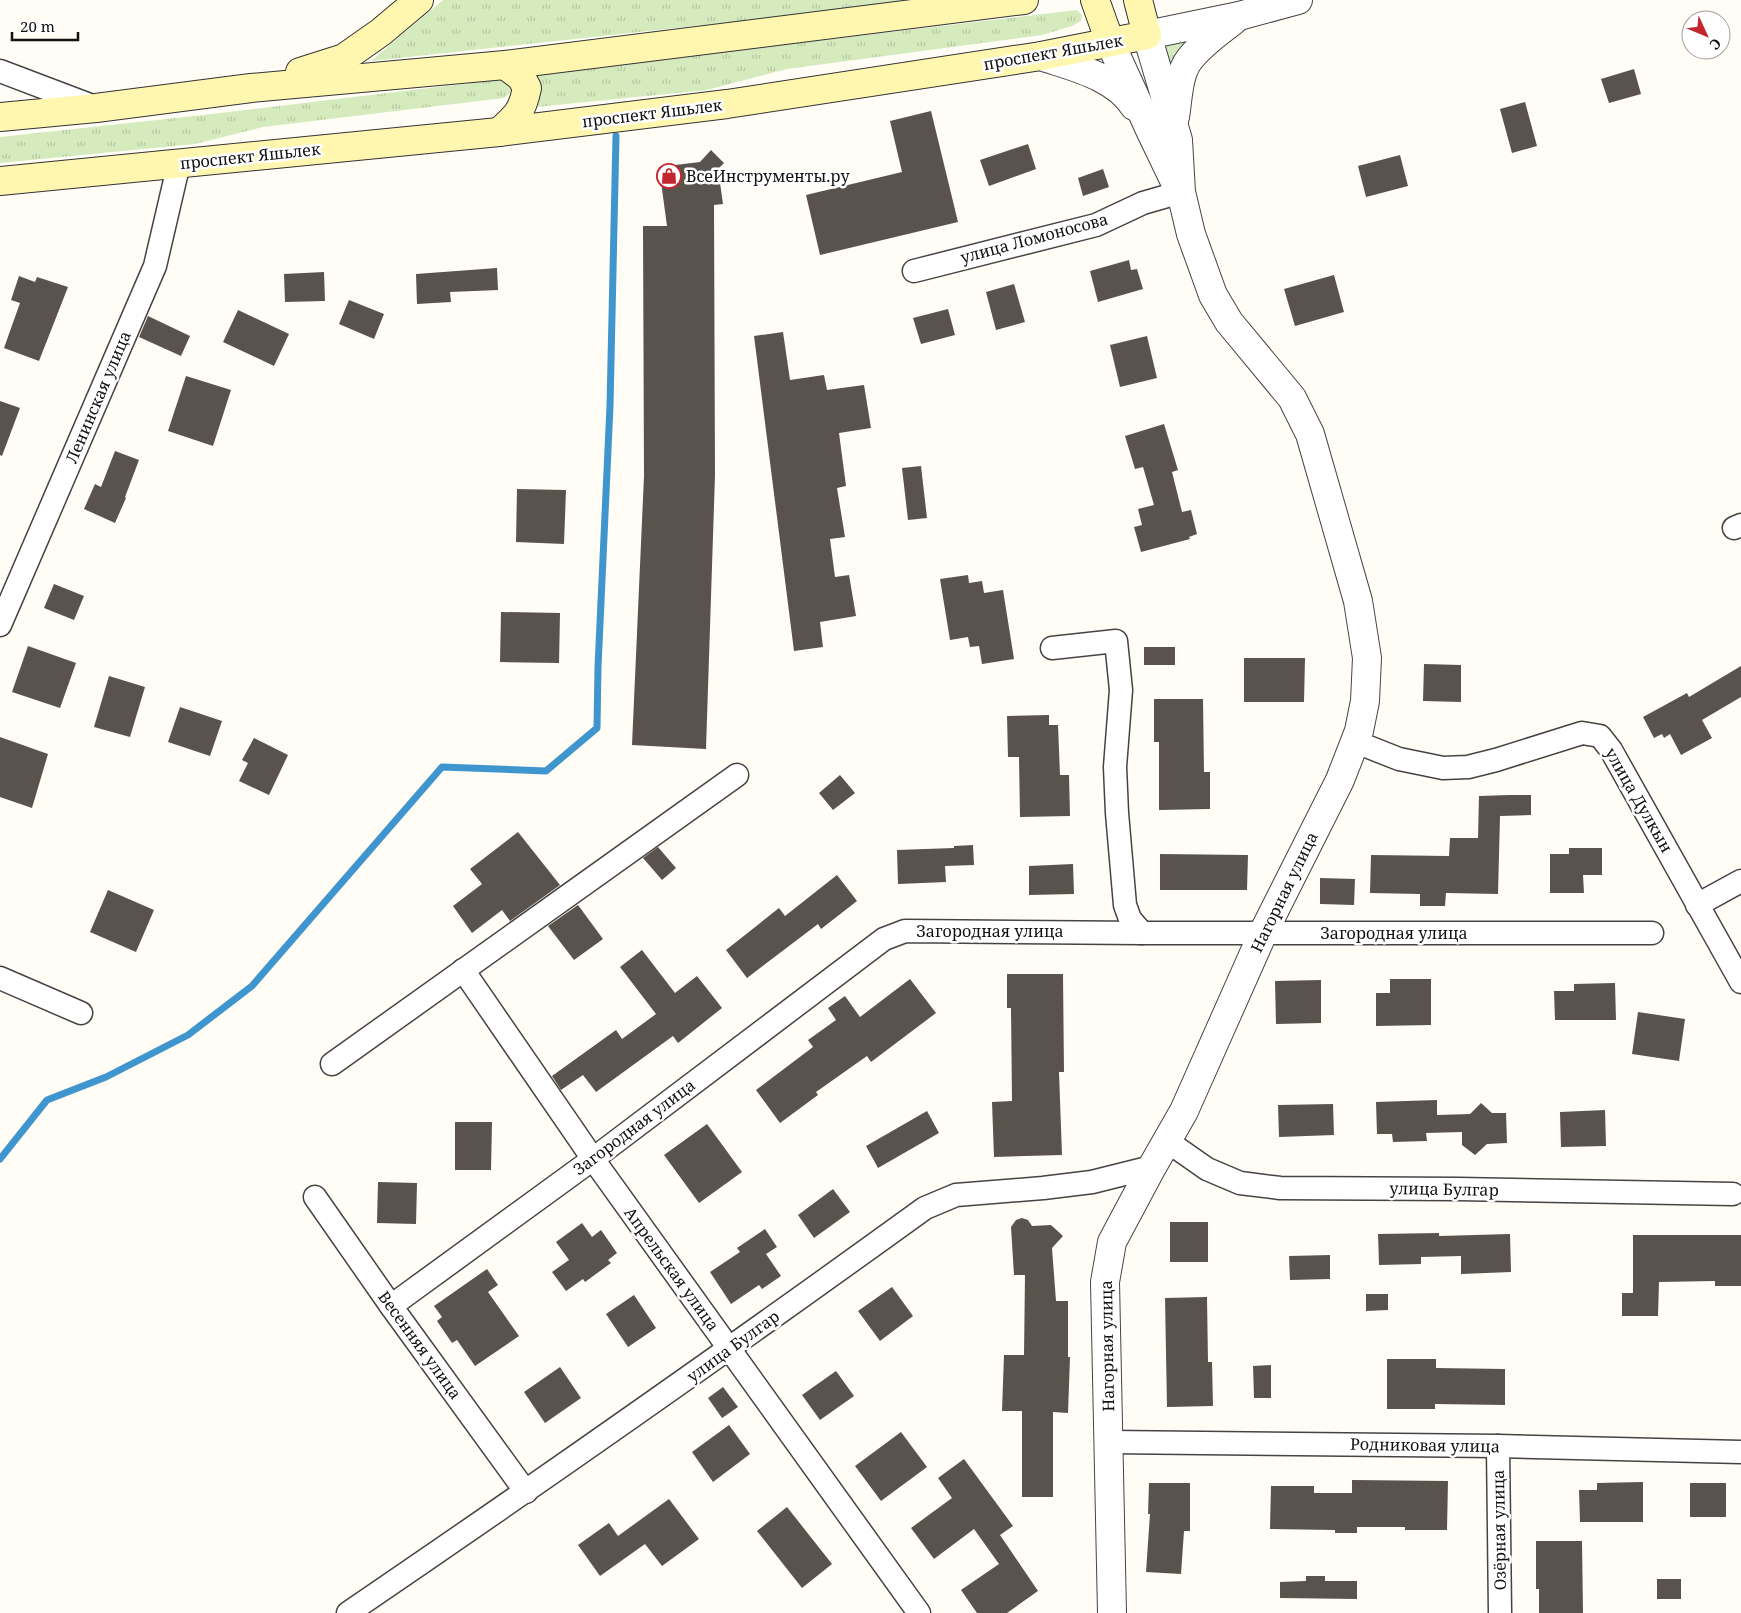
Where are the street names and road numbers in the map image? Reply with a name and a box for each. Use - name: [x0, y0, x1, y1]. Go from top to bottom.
- street label: проспект Яшьлек: [982, 29, 1125, 75]
- street label: проспект Яшьлек: [581, 93, 724, 133]
- street label: проспект Яшьлек: [179, 138, 322, 174]
- street label: улица Ломоносова: [958, 208, 1110, 268]
- street label: Ленинская улица: [60, 327, 136, 467]
- street label: улица Дулкын: [1600, 744, 1678, 857]
- street label: Нагорная улица: [1245, 828, 1323, 956]
- street label: Загородная улица: [916, 920, 1064, 942]
- street label: Загородная улица: [1320, 922, 1468, 944]
- street label: Загородная улица: [569, 1074, 699, 1180]
- street label: улица Булгар: [1389, 1177, 1499, 1201]
- street label: Апрельская улица: [620, 1203, 724, 1335]
- street label: Нагорная улица: [1095, 1280, 1119, 1412]
- street label: Весенняя улица: [373, 1286, 467, 1404]
- street label: улица Булгар: [682, 1305, 784, 1387]
- street label: Родниковая улица: [1350, 1433, 1500, 1457]
- street label: Озёрная улица: [1487, 1469, 1511, 1591]

